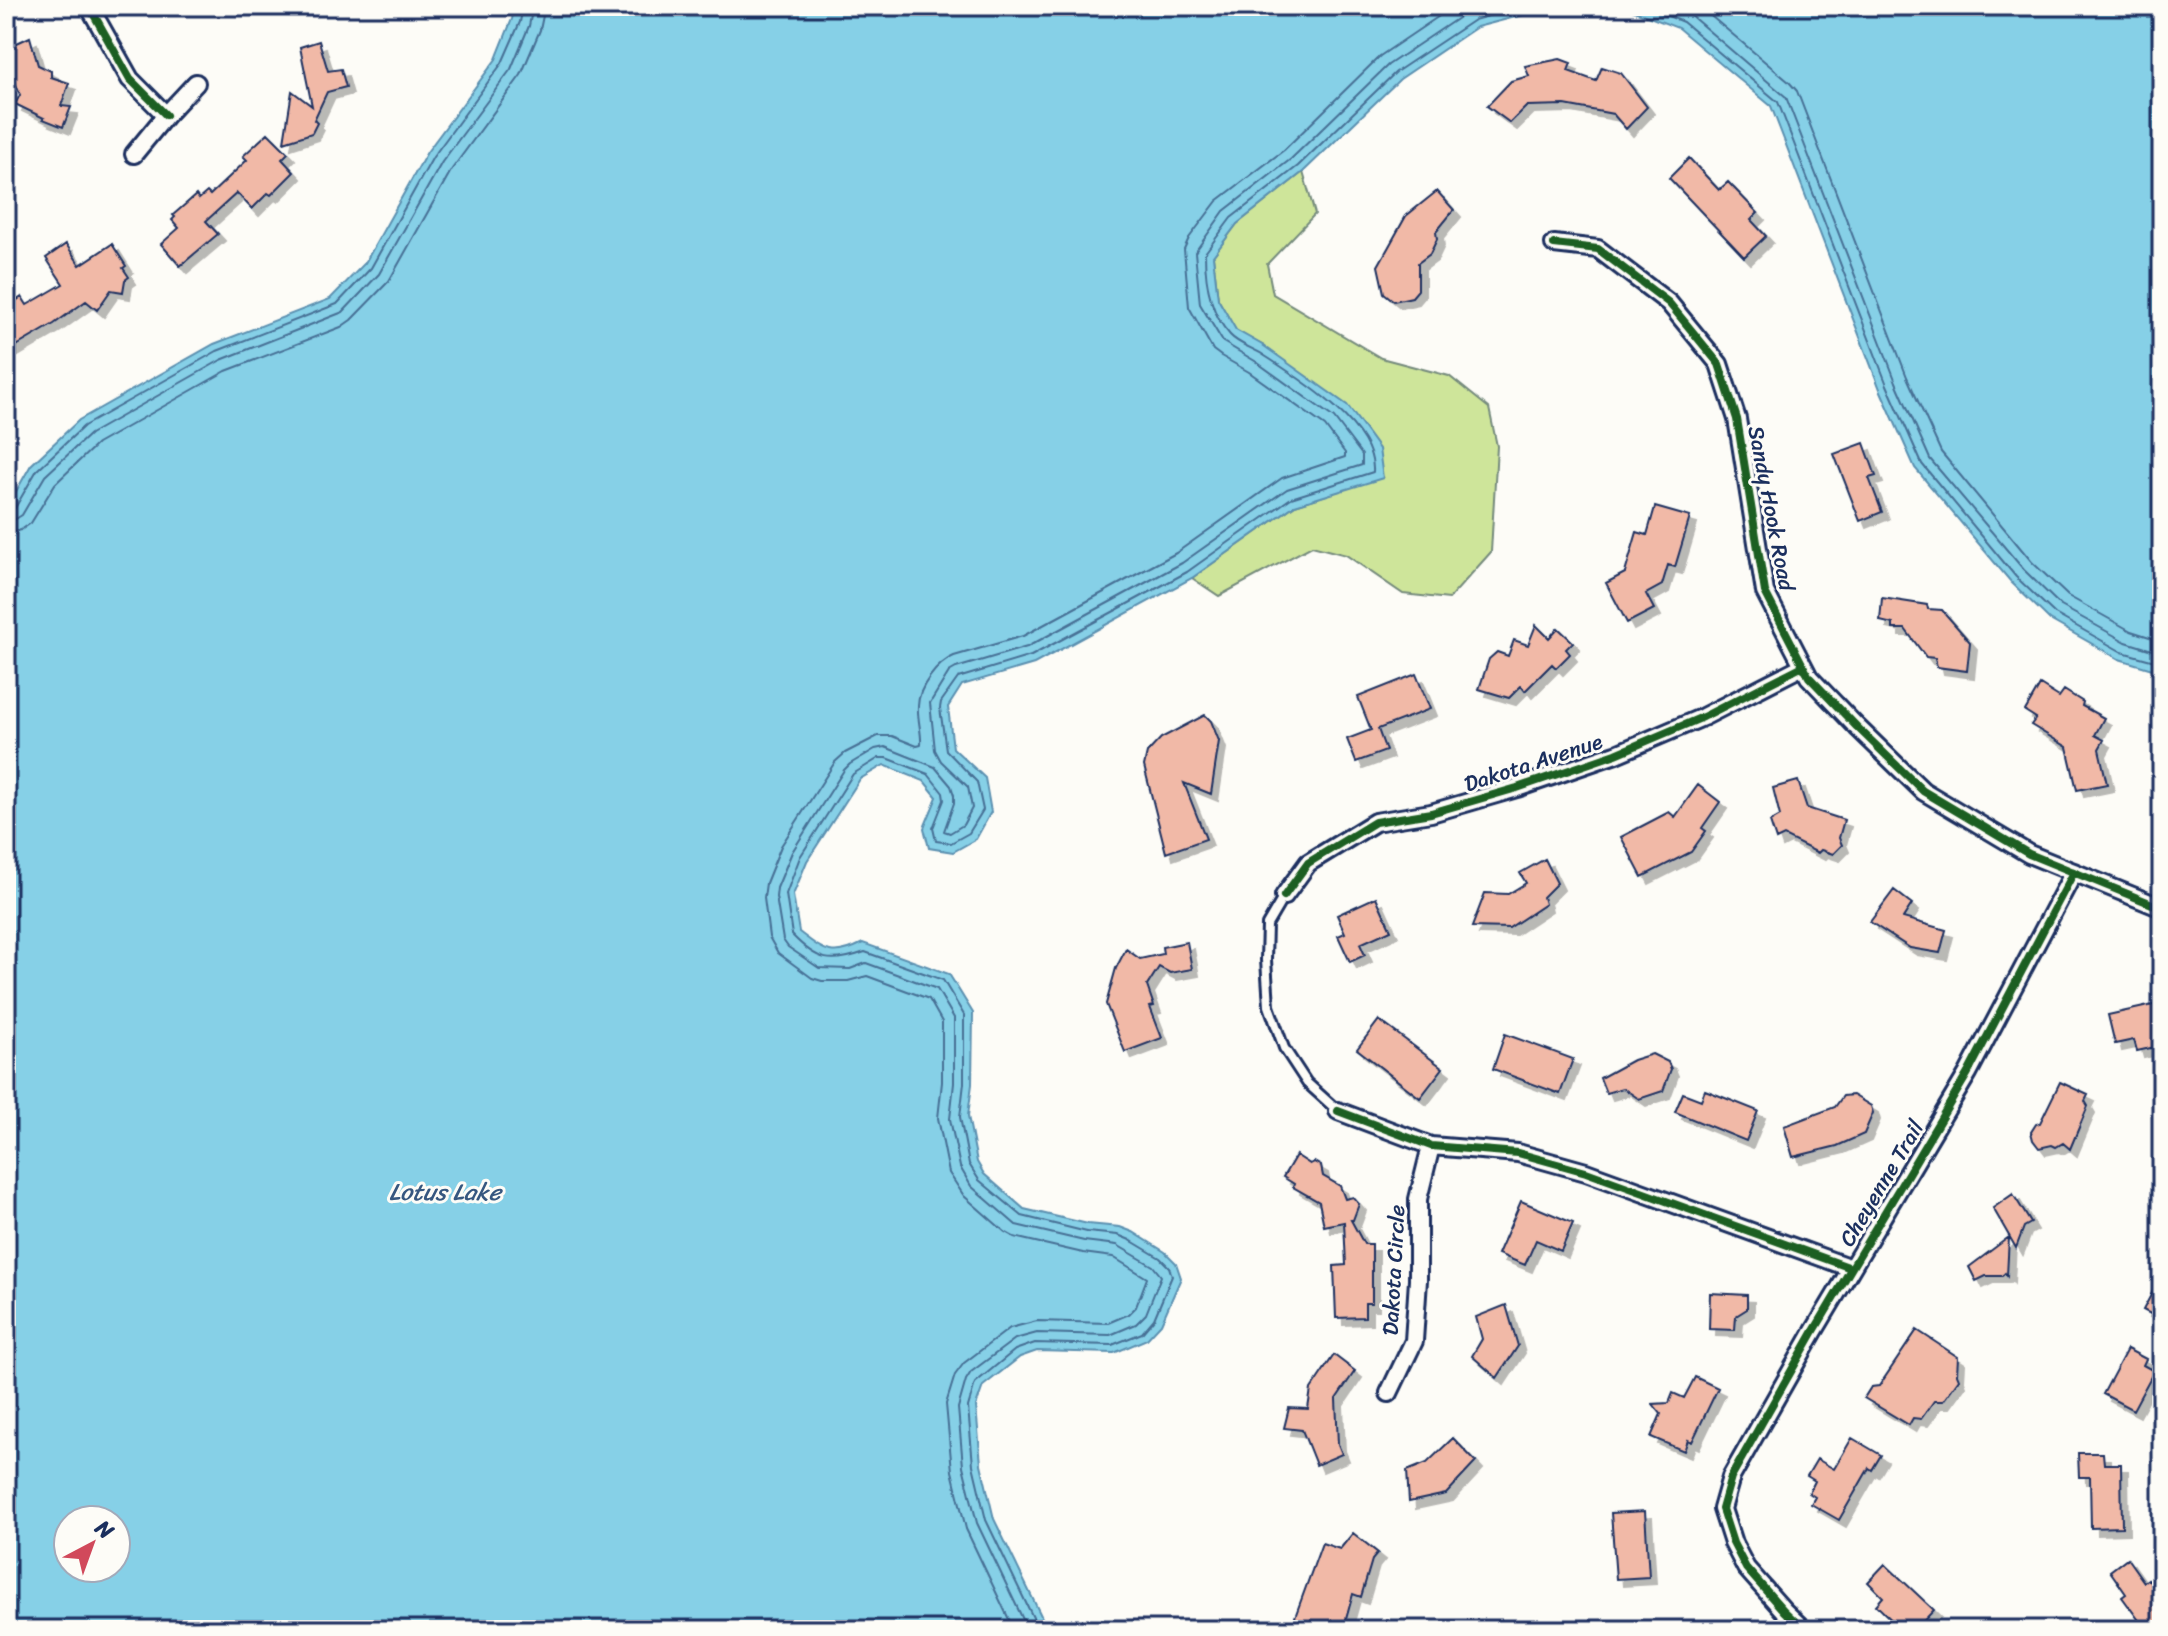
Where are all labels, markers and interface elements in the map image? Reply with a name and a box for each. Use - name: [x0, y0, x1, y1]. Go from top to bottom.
- street label: Sandy Hook Road: [1736, 422, 1807, 595]
- street label: Dakota Avenue: [1459, 722, 1608, 803]
- street label: Cheyenne Trail: [1828, 1112, 1935, 1254]
- water label: Lotus Lake: [389, 1171, 504, 1213]
- street label: Dakota Circle: [1371, 1204, 1416, 1336]
- north arrow: [52, 1504, 132, 1584]
- text: N: [85, 1509, 124, 1549]

